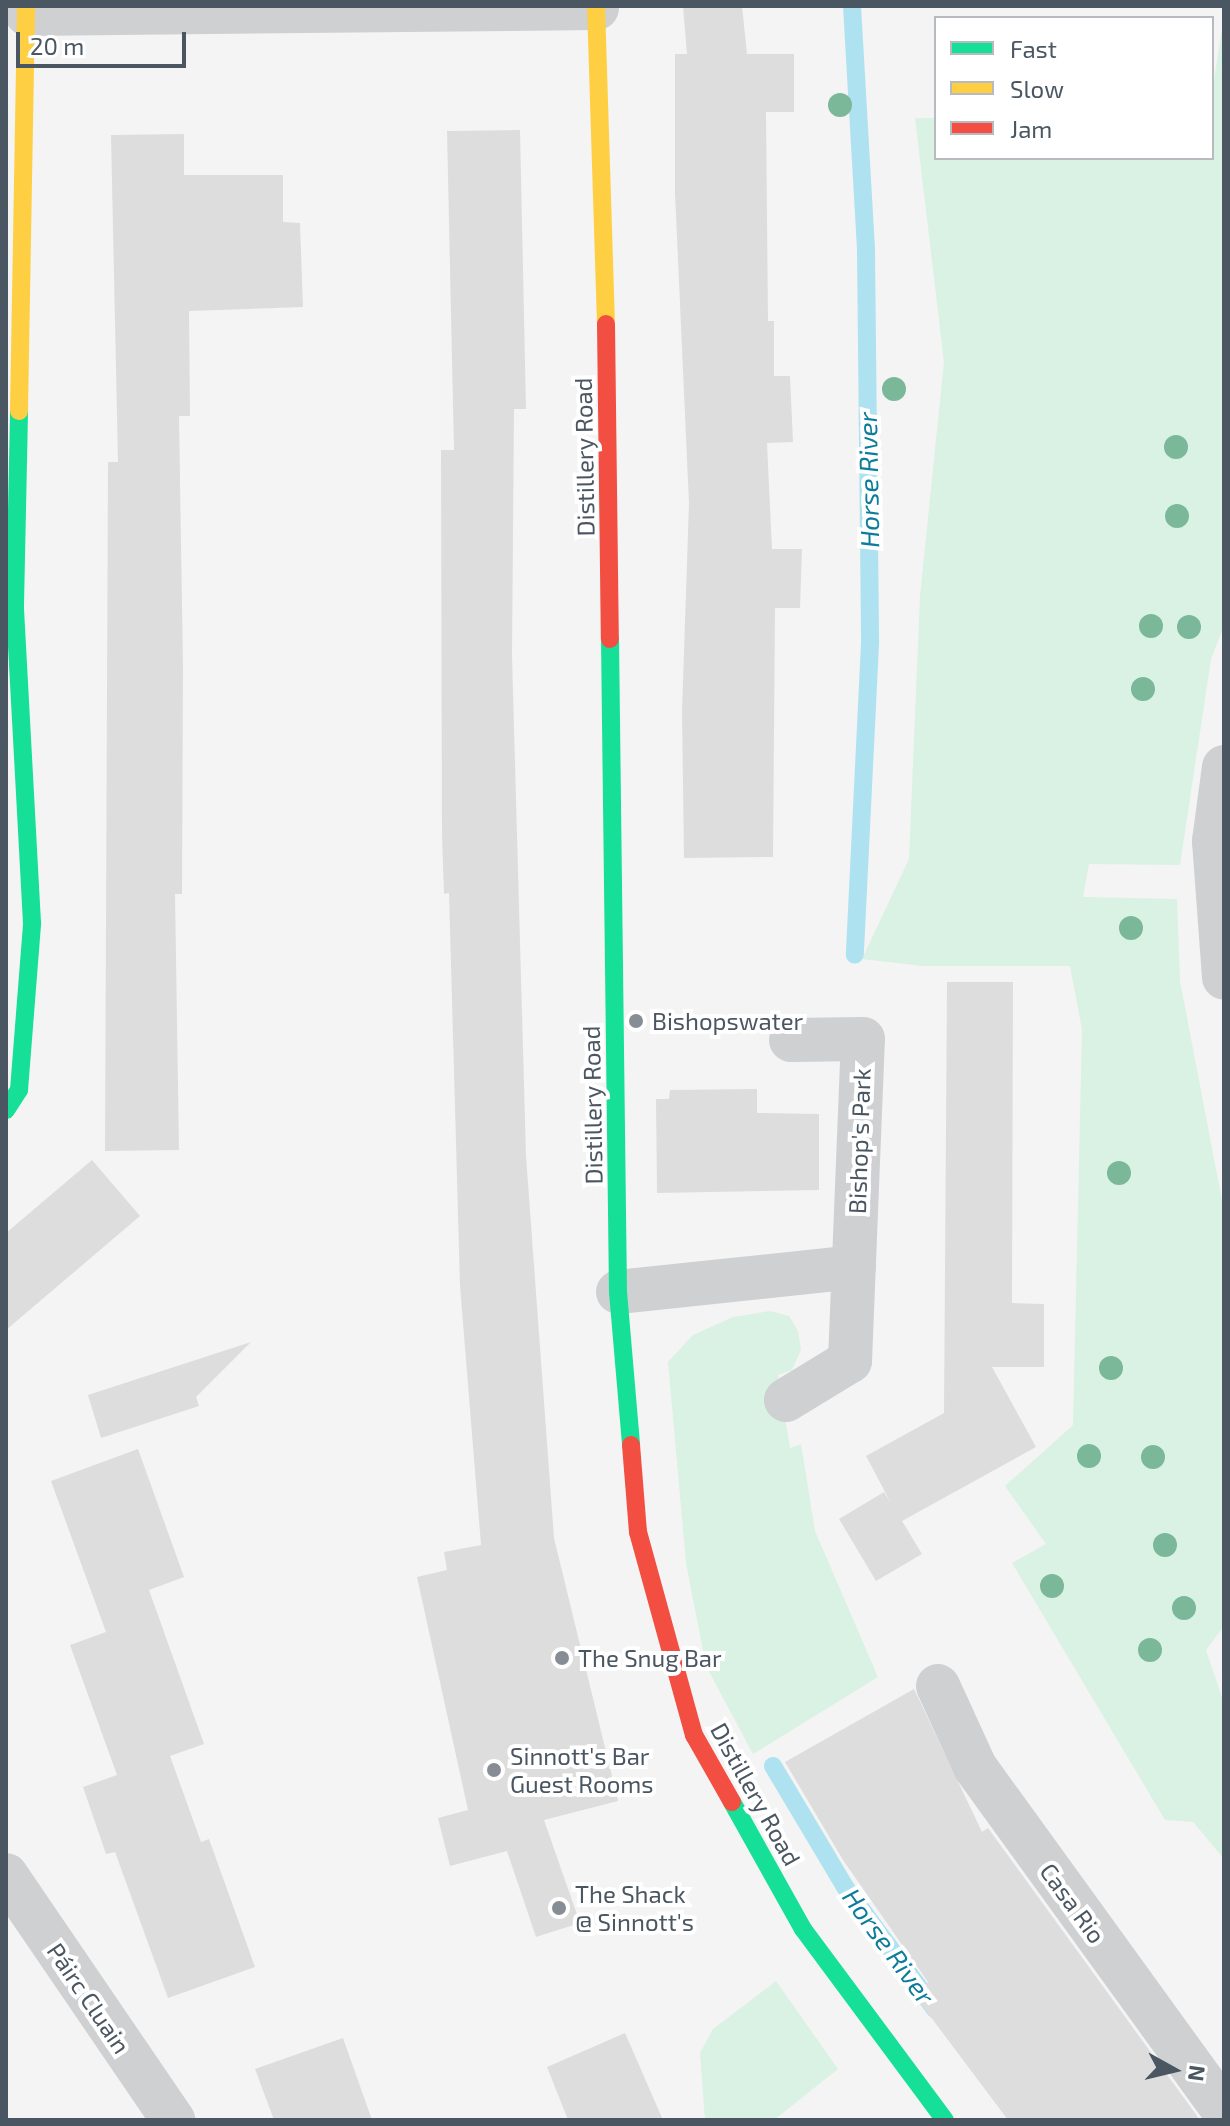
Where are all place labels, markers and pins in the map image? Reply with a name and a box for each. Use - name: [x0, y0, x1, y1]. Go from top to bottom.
- place label: Bishopswater: [652, 1007, 803, 1035]
- marker: Bishopswater: [627, 1012, 645, 1030]
- place label: The Snug Bar: [578, 1644, 722, 1672]
- marker: The Snug Bar: [553, 1649, 571, 1667]
- place label: Sinnott's Bar Guest Rooms: [510, 1742, 654, 1798]
- marker: Sinnott's Bar Guest Rooms: [485, 1761, 503, 1779]
- place label: The Shack @ Sinnott's: [575, 1880, 694, 1936]
- marker: The Shack @ Sinnott's: [550, 1899, 568, 1917]

